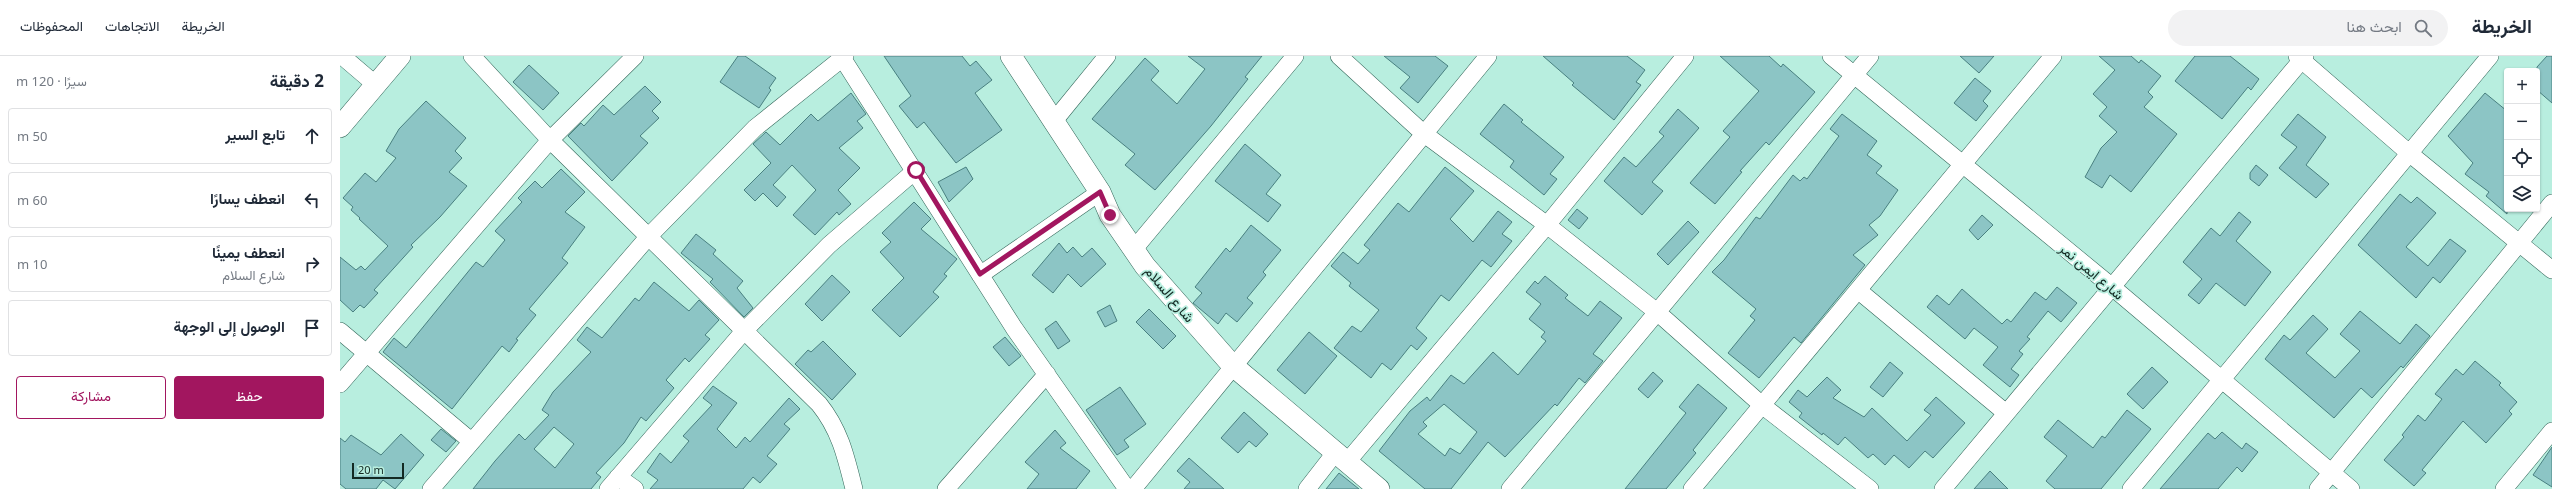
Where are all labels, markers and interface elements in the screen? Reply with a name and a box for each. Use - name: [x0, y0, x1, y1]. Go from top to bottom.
- search box: [2168, 10, 2448, 46]
- text: الخريطة: [2472, 13, 2532, 39]
- text: المحفوظات: [20, 16, 83, 35]
- text: الاتجاهات: [105, 16, 159, 35]
- text: الخريطة: [181, 16, 225, 35]
- text: ابحث هنا: [2346, 16, 2402, 36]
- icon: search: [2412, 17, 2434, 39]
- map controls: [2504, 68, 2540, 212]
- button: +: [2504, 68, 2540, 104]
- text: 2 دقيقة: [270, 69, 324, 92]
- text: سيرًا · 120 m: [16, 72, 87, 90]
- button: −: [2504, 104, 2540, 140]
- text: تابع السير: [225, 124, 285, 144]
- icon: ahead: [301, 125, 323, 147]
- text: 50 m: [17, 127, 47, 145]
- button: locate: [2504, 140, 2540, 176]
- route start: [907, 161, 925, 179]
- button: layers: [2504, 176, 2540, 212]
- text: انعطف يسارًا: [210, 188, 285, 208]
- icon: left: [301, 189, 323, 211]
- text: 60 m: [17, 191, 47, 209]
- route end: [1101, 206, 1119, 224]
- street label: شارع ايمن نمر: [2054, 238, 2128, 305]
- text: انعطف يمينًا: [212, 242, 285, 262]
- icon: right: [301, 253, 323, 275]
- text: 10 m: [17, 255, 47, 273]
- street label: شارع السلام: [1139, 262, 1199, 327]
- text: شارع السلام: [222, 266, 285, 284]
- text: الوصول إلى الوجهة: [174, 316, 285, 336]
- icon: arrive: [301, 317, 323, 339]
- button: مشاركة: [16, 376, 166, 419]
- button: حفظ: [174, 376, 324, 419]
- scale bar: [352, 461, 404, 480]
- text: 20 m: [358, 462, 384, 477]

